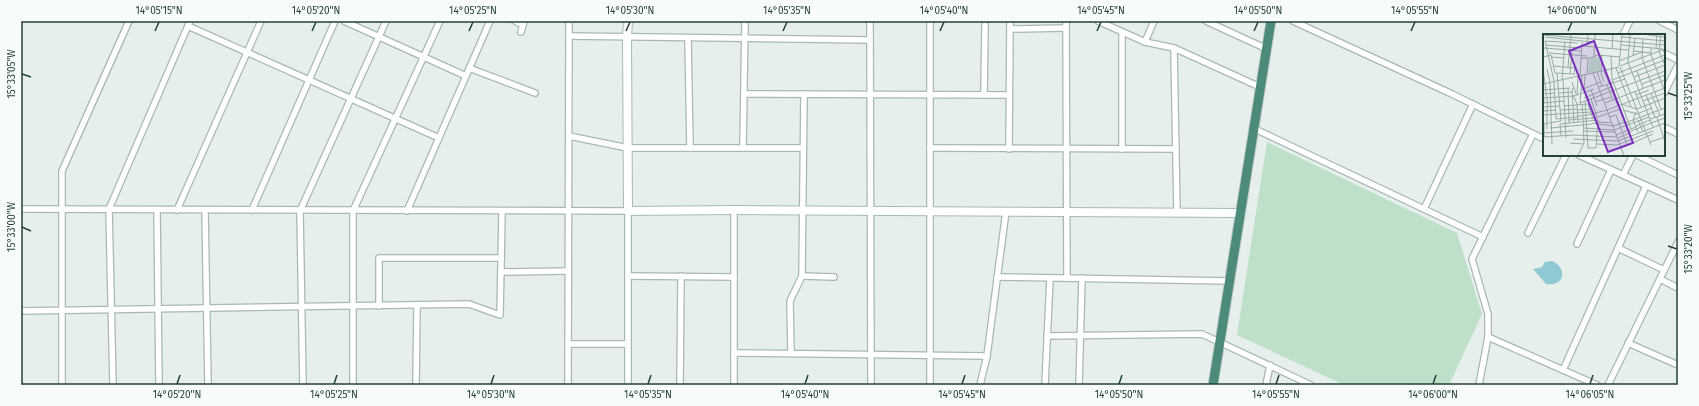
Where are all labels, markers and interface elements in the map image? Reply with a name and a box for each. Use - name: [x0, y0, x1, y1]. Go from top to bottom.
- text: 14°05'15"N: [135, 5, 183, 17]
- text: 14°05'20"N: [292, 5, 340, 17]
- text: 14°05'25"N: [449, 5, 497, 17]
- text: 14°05'30"N: [606, 5, 654, 17]
- text: 14°05'35"N: [763, 5, 811, 17]
- text: 14°05'40"N: [920, 5, 968, 17]
- text: 14°05'45"N: [1077, 5, 1125, 17]
- text: 14°05'50"N: [1234, 5, 1282, 17]
- text: 14°05'55"N: [1391, 5, 1439, 17]
- text: 14°06'00"N: [1547, 5, 1597, 17]
- inset map: [1543, 34, 1665, 156]
- text: 15°33'05"W: [6, 49, 18, 99]
- text: 15°33'25"W: [1683, 71, 1695, 120]
- text: 15°33'00"W: [6, 201, 18, 252]
- text: 15°33'20"W: [1683, 224, 1695, 274]
- text: 14°05'20"N: [153, 389, 201, 401]
- text: 14°05'25"N: [310, 389, 358, 401]
- text: 14°05'30"N: [467, 389, 515, 401]
- text: 14°05'35"N: [624, 389, 672, 401]
- text: 14°05'40"N: [781, 389, 829, 401]
- text: 14°05'45"N: [938, 389, 986, 401]
- text: 14°05'50"N: [1095, 389, 1143, 401]
- text: 14°05'55"N: [1252, 389, 1300, 401]
- text: 14°06'00"N: [1408, 389, 1458, 401]
- text: 14°06'05"N: [1566, 389, 1614, 401]

